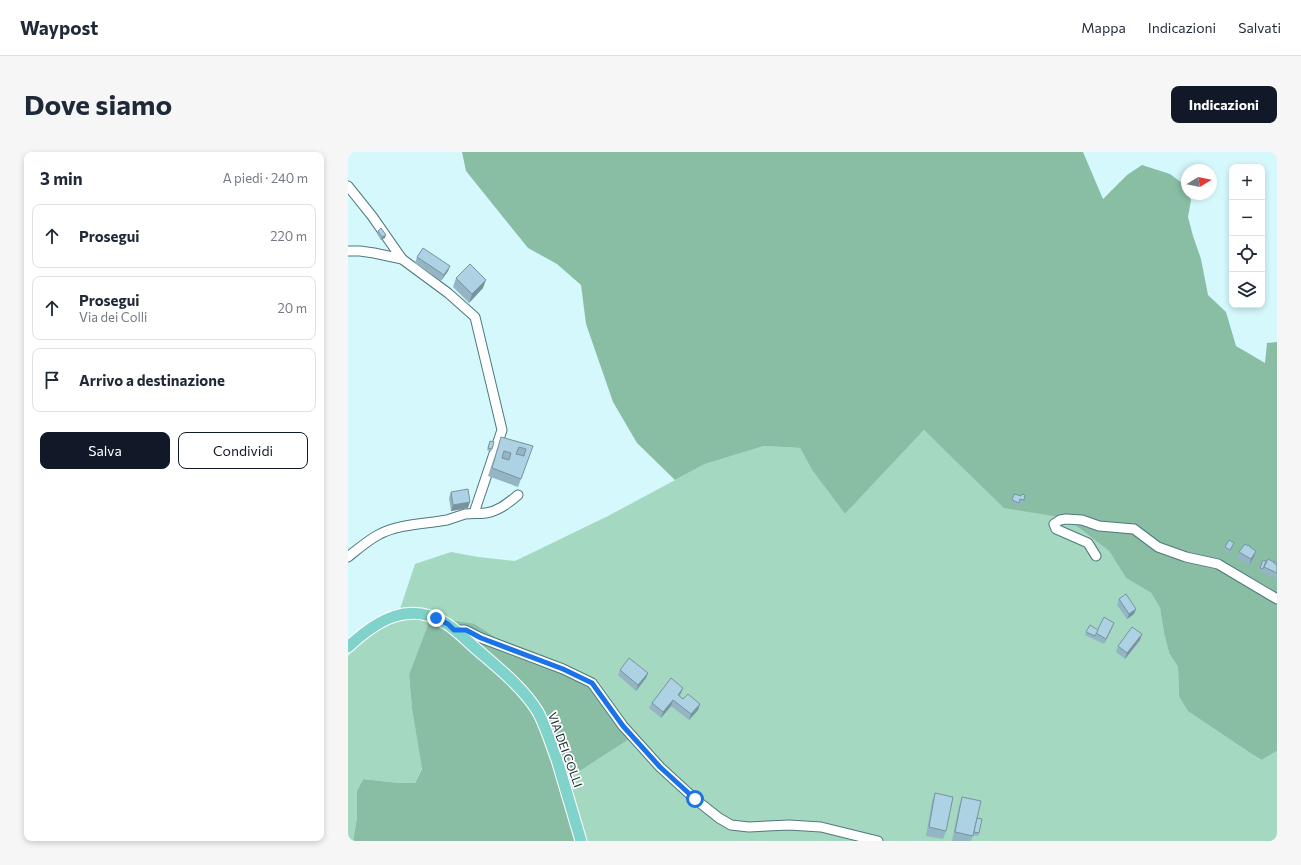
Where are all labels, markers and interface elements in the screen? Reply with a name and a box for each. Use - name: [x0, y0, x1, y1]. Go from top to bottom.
- text: Waypost: [20, 16, 98, 39]
- text: Mappa: [1081, 19, 1126, 36]
- text: Indicazioni: [1148, 19, 1216, 36]
- text: Salvati: [1238, 19, 1281, 36]
- button: Indicazioni: [1171, 86, 1277, 123]
- text: Dove siamo: [24, 87, 172, 121]
- north arrow: [1181, 164, 1217, 200]
- map controls: [1229, 164, 1265, 308]
- button: +: [1229, 164, 1265, 200]
- text: 3 min: [40, 168, 83, 189]
- text: A piedi · 240 m: [223, 170, 308, 186]
- button: −: [1229, 200, 1265, 236]
- icon: ahead: [41, 225, 63, 247]
- text: Prosegui: [79, 227, 139, 245]
- text: 220 m: [270, 228, 307, 244]
- button: locate: [1229, 236, 1265, 272]
- button: layers: [1229, 272, 1265, 308]
- text: Prosegui: [79, 291, 139, 309]
- icon: ahead: [41, 297, 63, 319]
- text: 20 m: [278, 300, 307, 316]
- text: Via dei Colli: [79, 309, 147, 325]
- icon: arrive: [41, 369, 63, 391]
- text: Arrivo a destinazione: [79, 371, 225, 389]
- button: Salva: [40, 432, 170, 469]
- button: Condividi: [178, 432, 308, 469]
- route end: [427, 609, 445, 627]
- street label: VIA DEI COLLI: [546, 710, 586, 789]
- route start: [686, 790, 704, 808]

